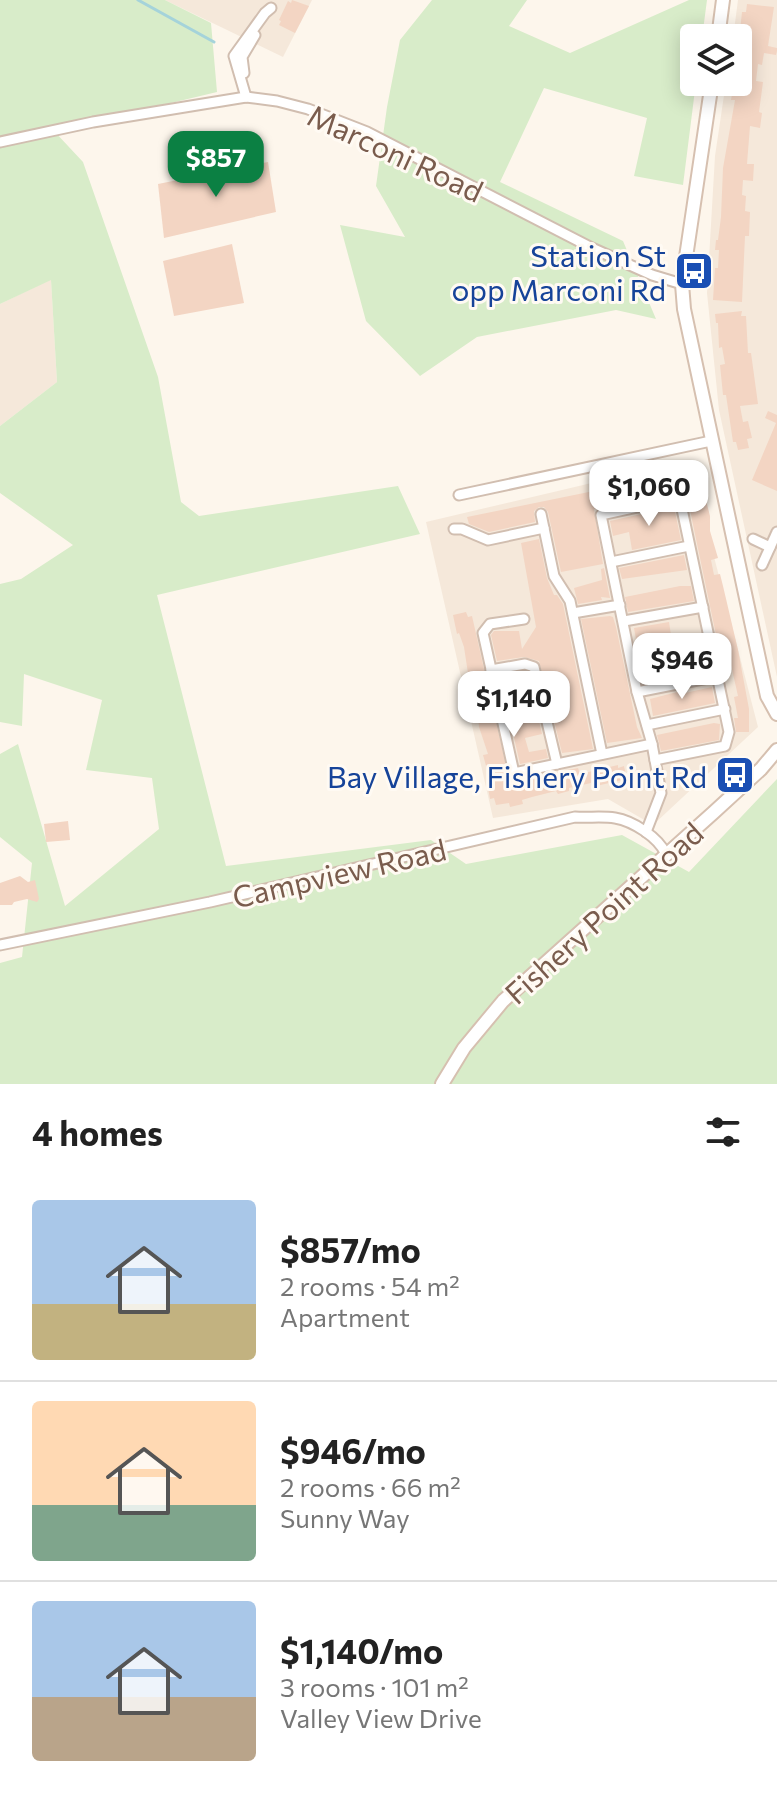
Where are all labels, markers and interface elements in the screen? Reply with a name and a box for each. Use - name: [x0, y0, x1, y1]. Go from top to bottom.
- map controls: [680, 24, 752, 96]
- button: layers: [680, 24, 752, 96]
- street label: Marconi Road: [303, 95, 489, 209]
- pin: $857: [169, 131, 263, 199]
- text: $857: [186, 141, 246, 172]
- place label: Station St opp Marconi Rd: [451, 236, 666, 307]
- bus stop icon: Station St opp Marconi Rd: [673, 250, 715, 292]
- pin: $1,060: [584, 460, 714, 528]
- text: $1,060: [607, 470, 691, 501]
- pin: $946: [635, 633, 729, 701]
- text: $946: [651, 643, 713, 674]
- pin: $1,140: [449, 671, 579, 739]
- text: $1,140: [476, 681, 552, 712]
- bus stop icon: Bay Village, Fishery Point Rd: [714, 754, 756, 796]
- place label: Bay Village, Fishery Point Rd: [327, 757, 707, 794]
- street label: Fishery Point Road: [496, 813, 710, 1011]
- street label: Campview Road: [229, 829, 449, 915]
- icon: filters: [701, 1110, 745, 1154]
- text: 4 homes: [32, 1111, 163, 1153]
- text: $857/mo: [280, 1228, 421, 1270]
- icon: home: [96, 1232, 192, 1328]
- text: 2 rooms · 54 m²: [280, 1270, 460, 1301]
- text: Apartment: [280, 1301, 410, 1332]
- text: $946/mo: [280, 1429, 426, 1471]
- icon: home: [96, 1433, 192, 1529]
- text: 2 rooms · 66 m²: [280, 1471, 461, 1502]
- text: Sunny Way: [280, 1502, 410, 1533]
- text: $1,140/mo: [280, 1629, 443, 1671]
- icon: home: [96, 1633, 192, 1729]
- text: 3 rooms · 101 m²: [280, 1671, 469, 1702]
- text: Valley View Drive: [280, 1702, 482, 1733]

